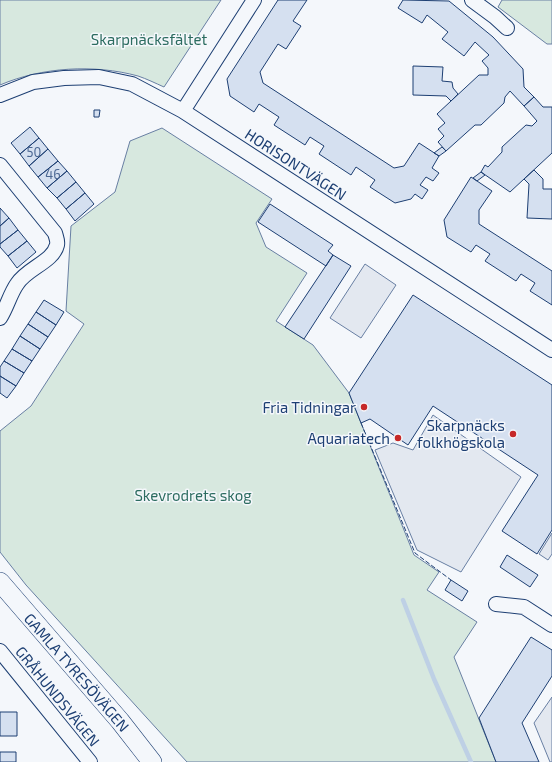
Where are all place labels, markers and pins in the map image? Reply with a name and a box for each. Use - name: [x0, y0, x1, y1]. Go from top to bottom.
- place label: Fria Tidningar: [262, 398, 356, 416]
- marker: Fria Tidningar: [359, 402, 369, 412]
- place label: Skarpnäcks folkhögskola: [417, 416, 505, 451]
- place label: Aquariatech: [308, 429, 390, 447]
- marker: Skarpnäcks folkhögskola: [508, 429, 518, 439]
- marker: Aquariatech: [393, 433, 403, 443]

